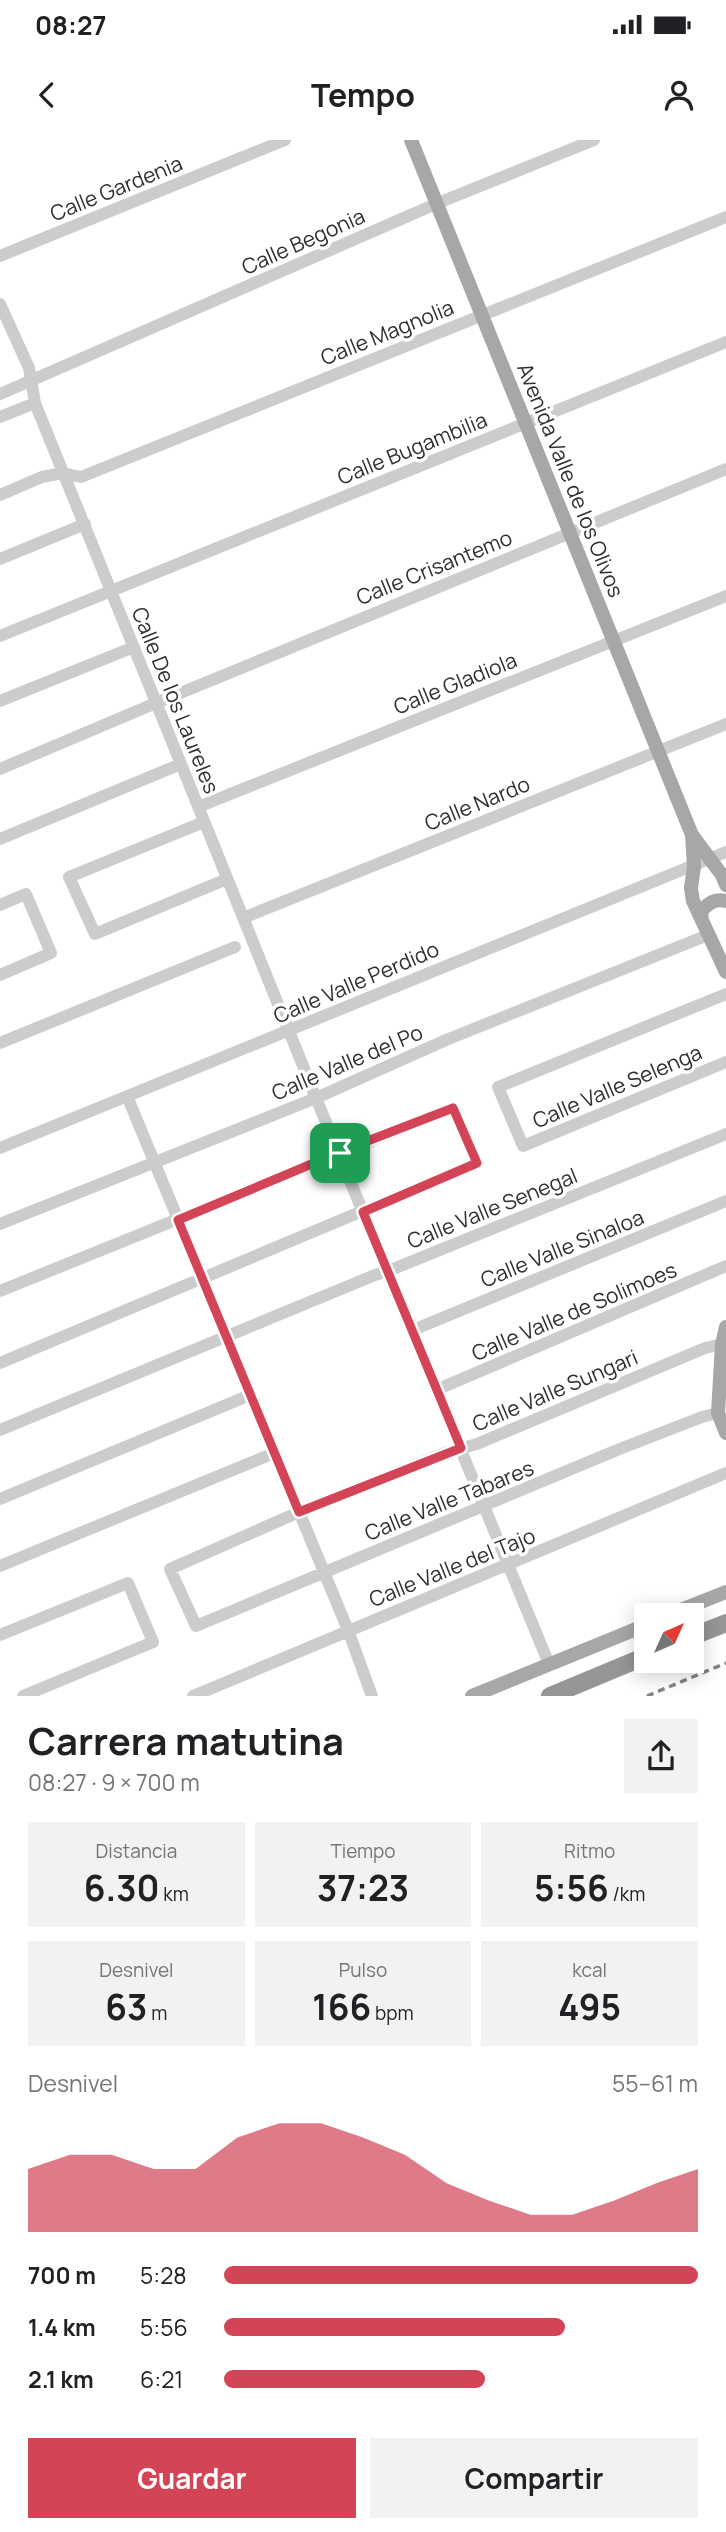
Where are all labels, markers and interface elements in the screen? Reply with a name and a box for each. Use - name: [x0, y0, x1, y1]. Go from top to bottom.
- text: 08:27: [35, 7, 106, 43]
- text: Tempo: [311, 73, 415, 117]
- icon: back: [28, 76, 66, 114]
- icon: person: [660, 76, 698, 114]
- street label: Calle Gardenia: [46, 149, 186, 227]
- street label: Calle Begonia: [237, 201, 369, 281]
- street label: Calle Magnolia: [316, 293, 458, 371]
- street label: Avenida Valle de los Olivos: [511, 359, 631, 601]
- street label: Calle Bugambilia: [333, 405, 491, 491]
- street label: Calle Crisantemo: [352, 523, 516, 611]
- street label: Calle De los Laureles: [126, 603, 226, 797]
- street label: Calle Gladiola: [389, 646, 521, 720]
- street label: Calle Nardo: [420, 769, 534, 837]
- street label: Calle Valle Perdido: [269, 935, 443, 1029]
- street label: Calle Valle del Po: [267, 1018, 427, 1106]
- street label: Calle Valle Selenga: [528, 1038, 706, 1134]
- pin: [310, 1123, 370, 1183]
- icon: arrive: [321, 1134, 359, 1172]
- street label: Calle Valle Senegal: [403, 1161, 581, 1255]
- street label: Calle Valle Sinaloa: [476, 1202, 648, 1294]
- street label: Calle Valle de Solimoes: [467, 1255, 681, 1367]
- street label: Calle Valle Sungari: [468, 1343, 642, 1437]
- street label: Calle Valle Tabares: [360, 1453, 538, 1547]
- street label: Calle Valle del Tajo: [365, 1521, 539, 1613]
- north arrow: [634, 1603, 704, 1673]
- map controls: [634, 1603, 704, 1673]
- text: Carrera matutina: [28, 1714, 344, 1766]
- button: share: [624, 1719, 698, 1793]
- text: 08:27 · 9 × 700 m: [28, 1766, 200, 1798]
- text: Distancia: [95, 1838, 177, 1864]
- text: Tiempo: [330, 1838, 396, 1864]
- text: Ritmo: [564, 1838, 615, 1864]
- text: 6.30: [84, 1864, 160, 1912]
- text: 37:23: [317, 1864, 409, 1912]
- text: 5:56: [534, 1864, 609, 1912]
- text: km: [160, 1881, 189, 1907]
- text: /km: [609, 1881, 645, 1907]
- text: Desnivel: [99, 1957, 174, 1983]
- text: Pulso: [339, 1957, 387, 1983]
- text: kcal: [572, 1957, 607, 1983]
- text: 63: [105, 1983, 147, 2031]
- text: 166: [312, 1983, 371, 2031]
- text: 495: [558, 1983, 621, 2031]
- text: m: [147, 2000, 167, 2026]
- text: bpm: [371, 2000, 414, 2026]
- text: Desnivel: [28, 2067, 118, 2099]
- text: 55–61 m: [612, 2067, 698, 2099]
- text: 700 m: [28, 2259, 96, 2291]
- text: 5:28: [140, 2259, 187, 2291]
- text: 1.4 km: [28, 2311, 96, 2343]
- text: 5:56: [140, 2311, 188, 2343]
- text: 2.1 km: [28, 2363, 94, 2395]
- text: 6:21: [140, 2363, 183, 2395]
- button: Guardar: [28, 2438, 356, 2518]
- button: Compartir: [370, 2438, 698, 2518]

